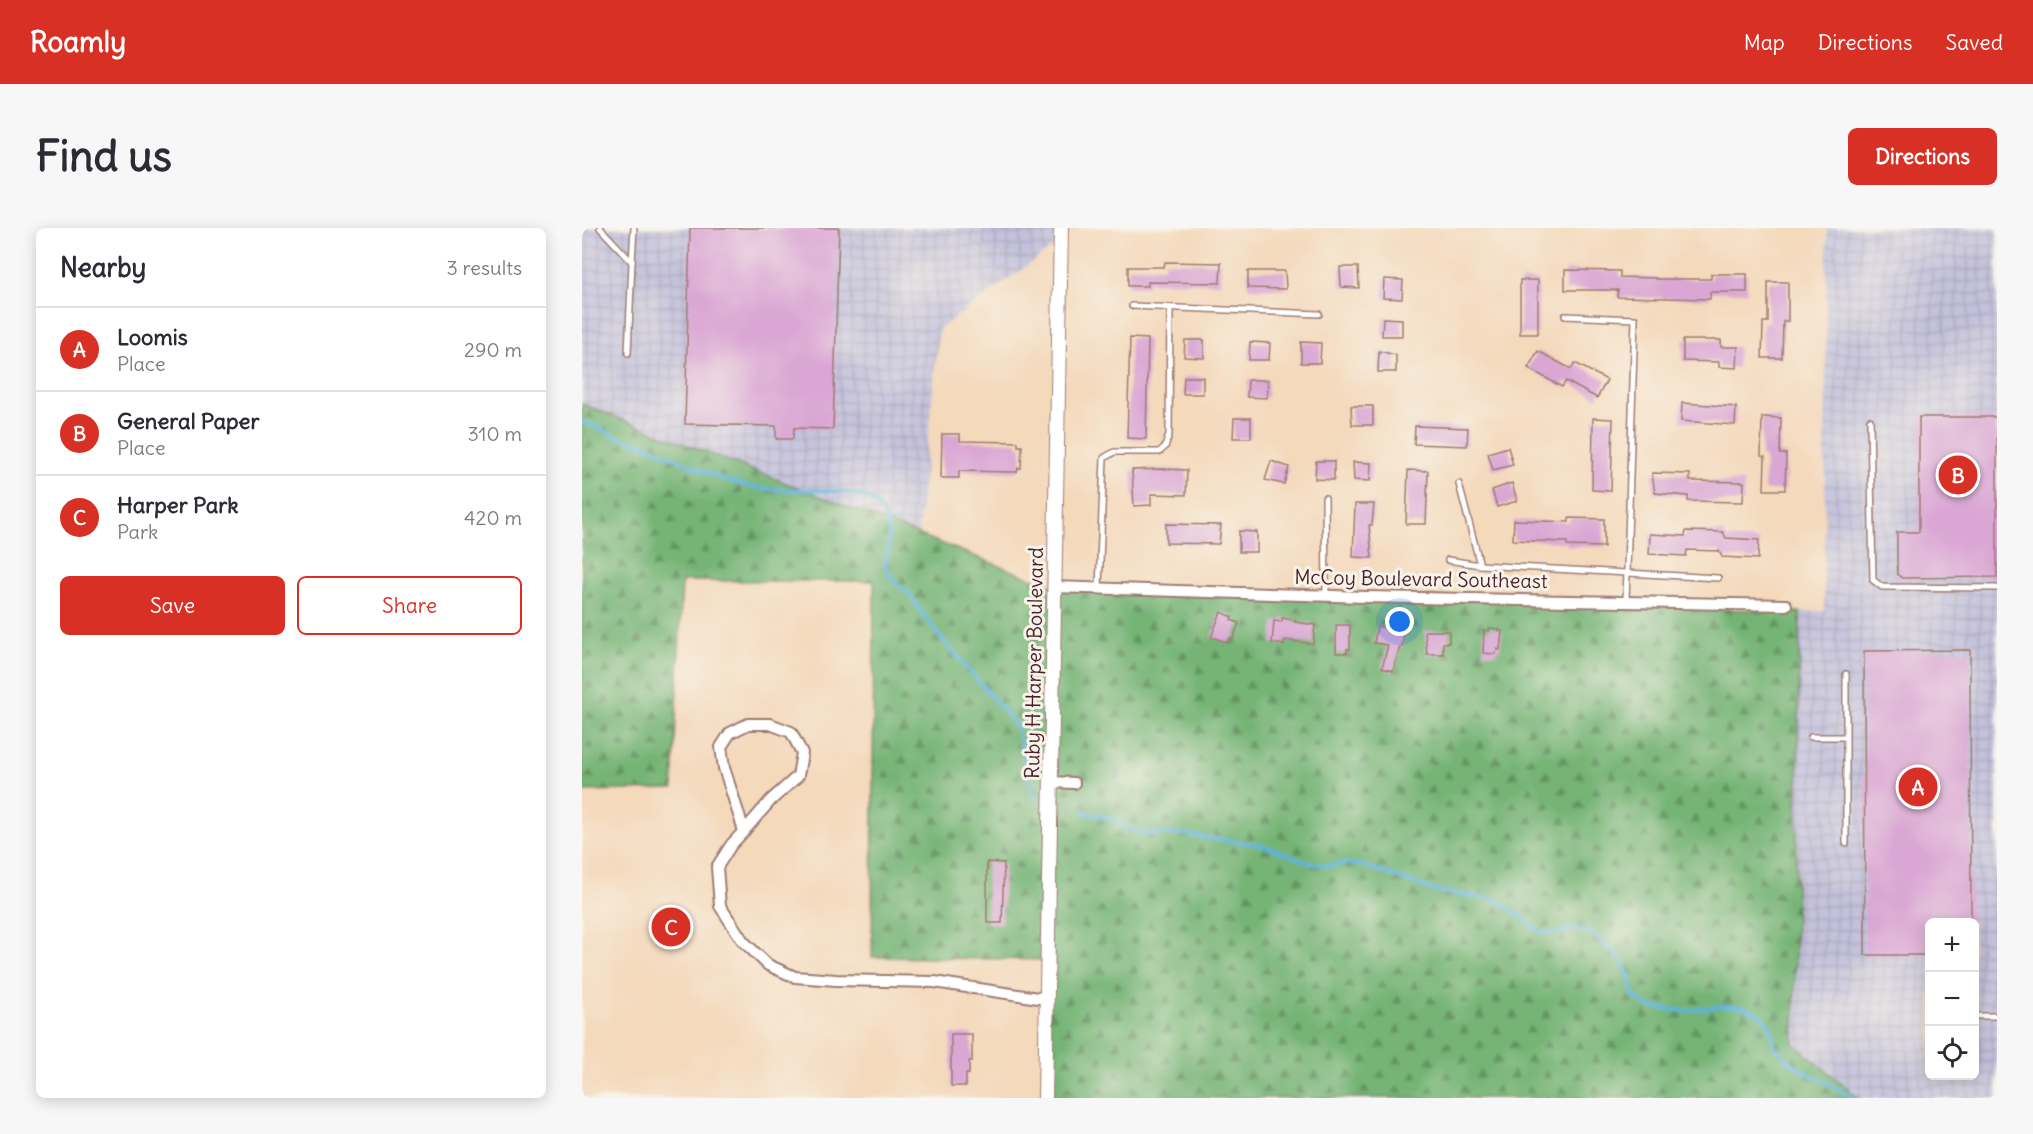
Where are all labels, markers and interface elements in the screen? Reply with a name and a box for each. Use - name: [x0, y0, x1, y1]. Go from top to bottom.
- text: Roamly: [30, 24, 126, 60]
- text: Map: [1744, 29, 1785, 56]
- text: Directions: [1818, 29, 1912, 56]
- text: Saved: [1945, 29, 2003, 56]
- button: Directions: [1848, 128, 1997, 185]
- text: Find us: [36, 130, 172, 182]
- text: Nearby: [60, 251, 146, 284]
- text: 3 results: [446, 255, 522, 280]
- text: Loomis: [117, 323, 188, 351]
- text: A: [73, 337, 86, 362]
- text: 290 m: [464, 337, 522, 362]
- text: Place: [117, 351, 165, 376]
- text: General Paper: [117, 407, 259, 435]
- text: B: [73, 421, 86, 446]
- text: 310 m: [467, 421, 522, 446]
- text: Place: [117, 435, 165, 460]
- pin: B: [1938, 452, 1978, 498]
- text: Harper Park: [117, 491, 238, 519]
- text: C: [73, 505, 86, 530]
- text: 420 m: [464, 505, 522, 530]
- text: Park: [117, 519, 158, 544]
- street label: Ruby H Harper Boulevard: [1019, 547, 1048, 779]
- street label: McCoy Boulevard Southeast: [1294, 564, 1548, 593]
- button: Save: [60, 576, 285, 635]
- button: Share: [297, 576, 522, 635]
- your location: [1385, 607, 1414, 636]
- pin: A: [1898, 764, 1938, 810]
- pin: C: [652, 904, 691, 950]
- map controls: [1925, 918, 1979, 1080]
- button: +: [1925, 918, 1979, 972]
- button: −: [1925, 972, 1979, 1026]
- button: locate: [1925, 1026, 1979, 1080]

